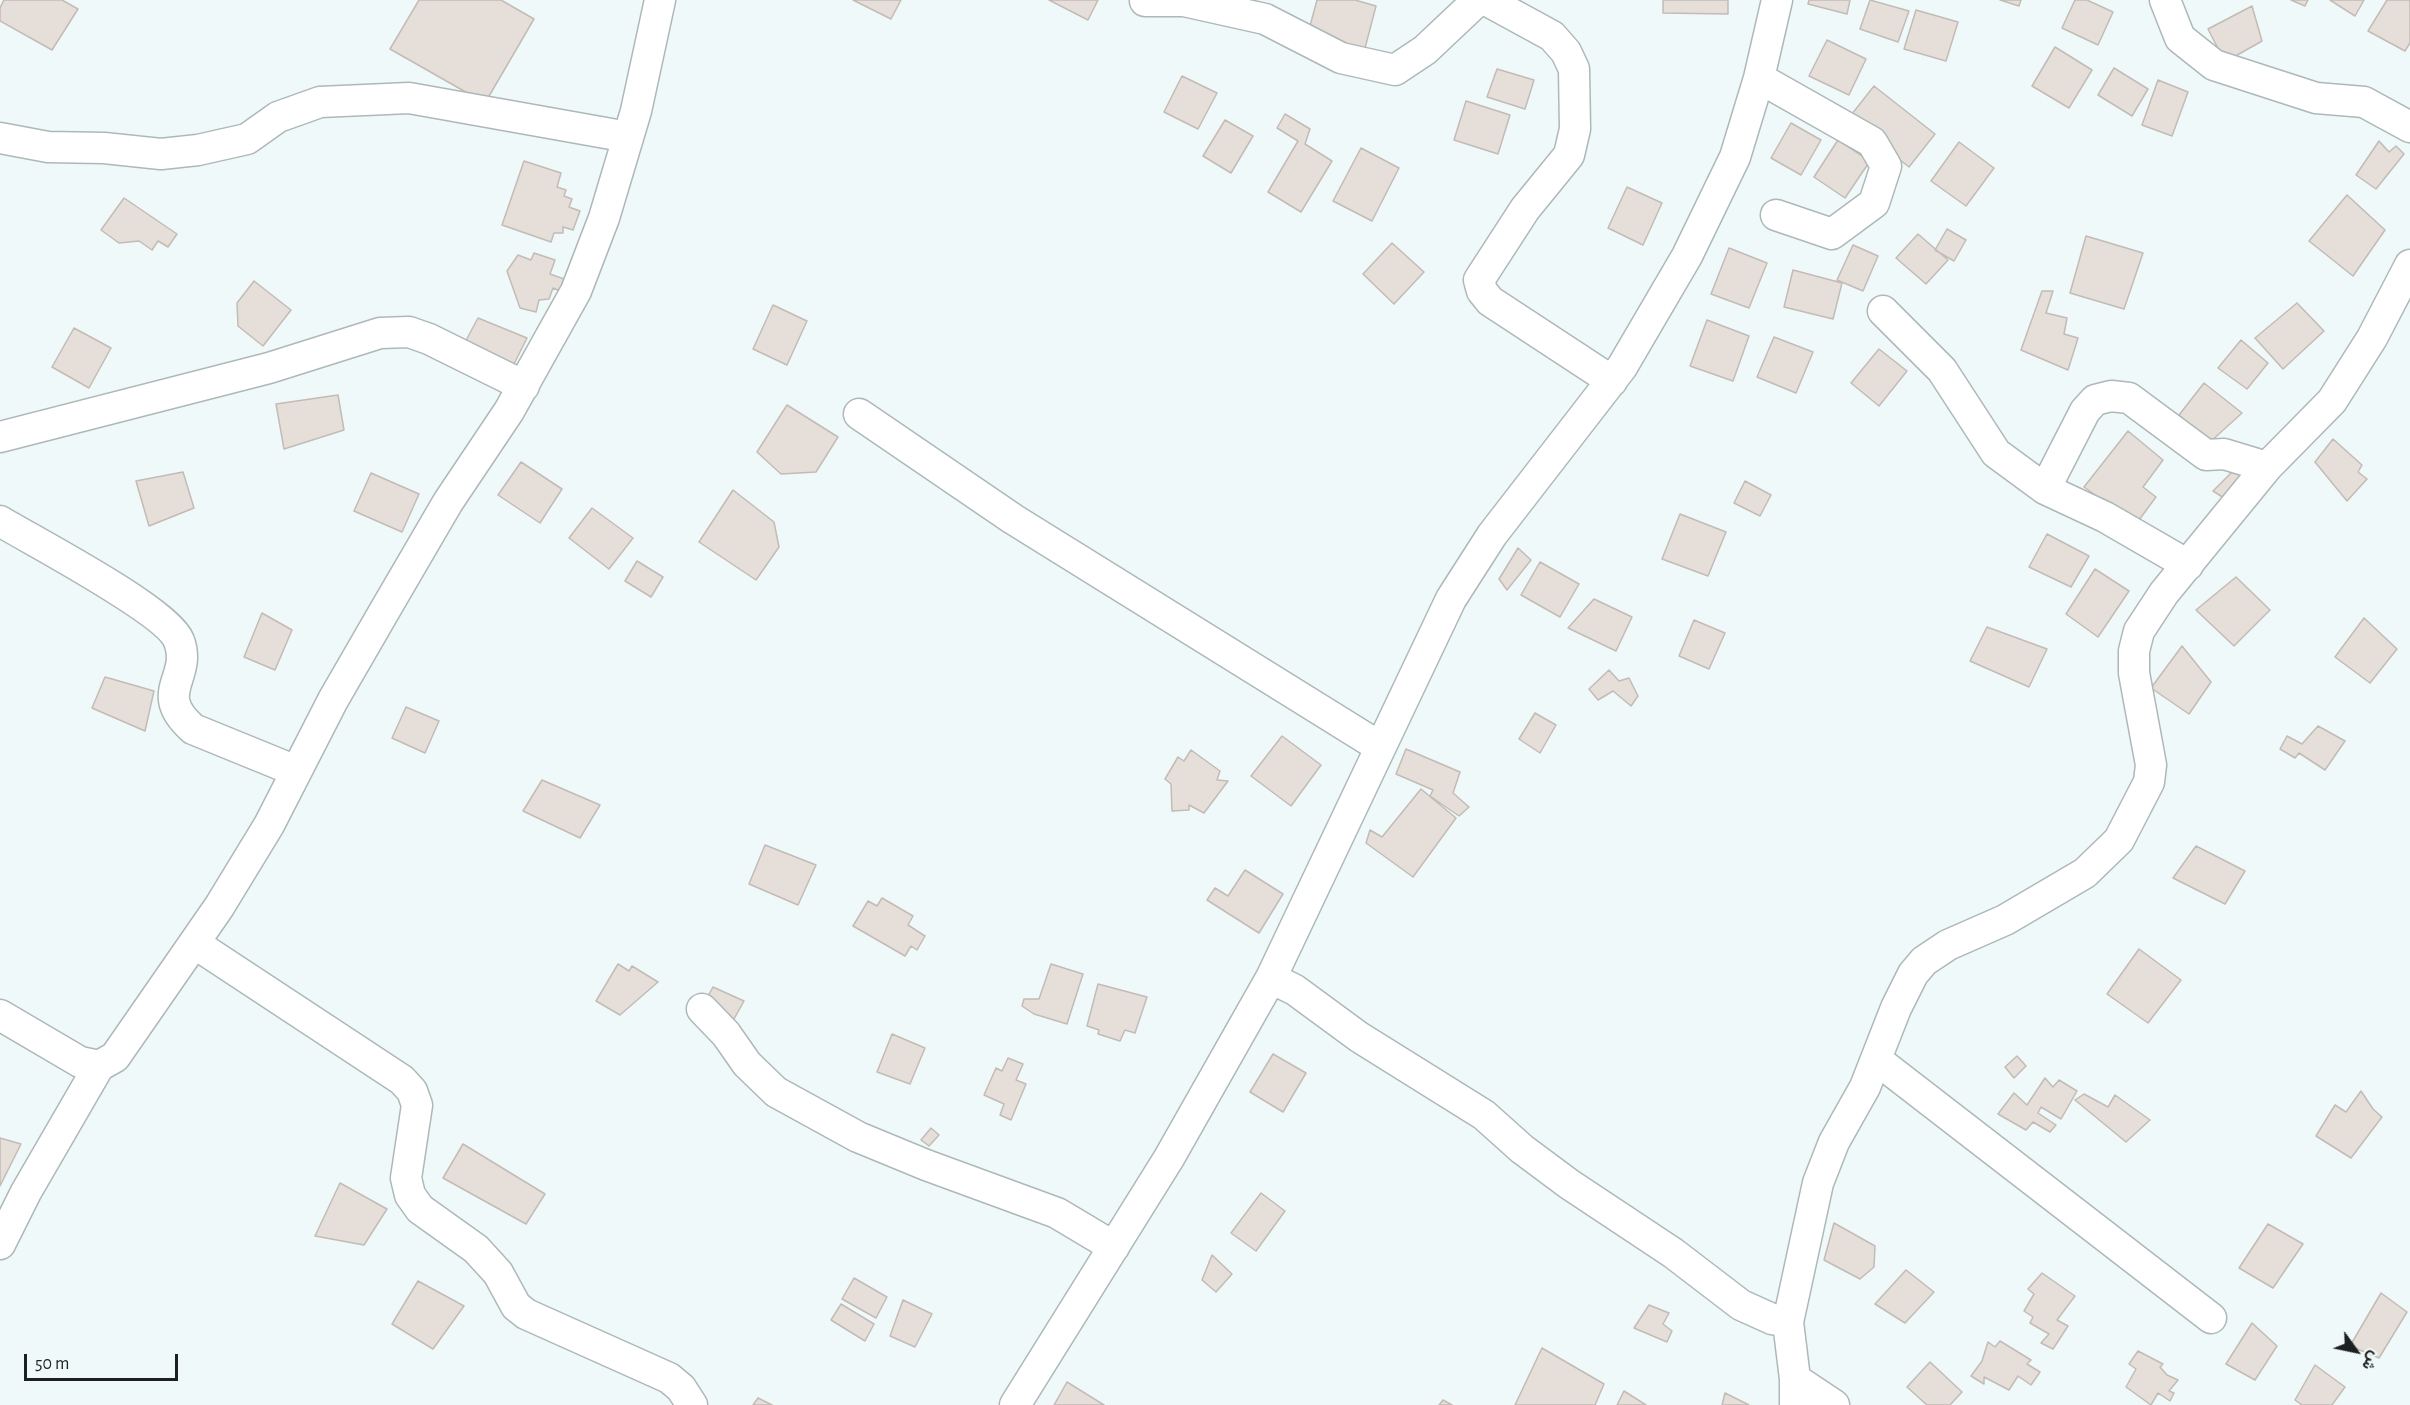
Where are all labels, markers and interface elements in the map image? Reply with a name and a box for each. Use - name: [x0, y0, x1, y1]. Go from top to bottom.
- north arrow: [2326, 1321, 2386, 1381]
- scale bar: [27, 1342, 182, 1380]
- text: ش: [2359, 1348, 2383, 1373]
- text: 50 m: [35, 1355, 69, 1373]

